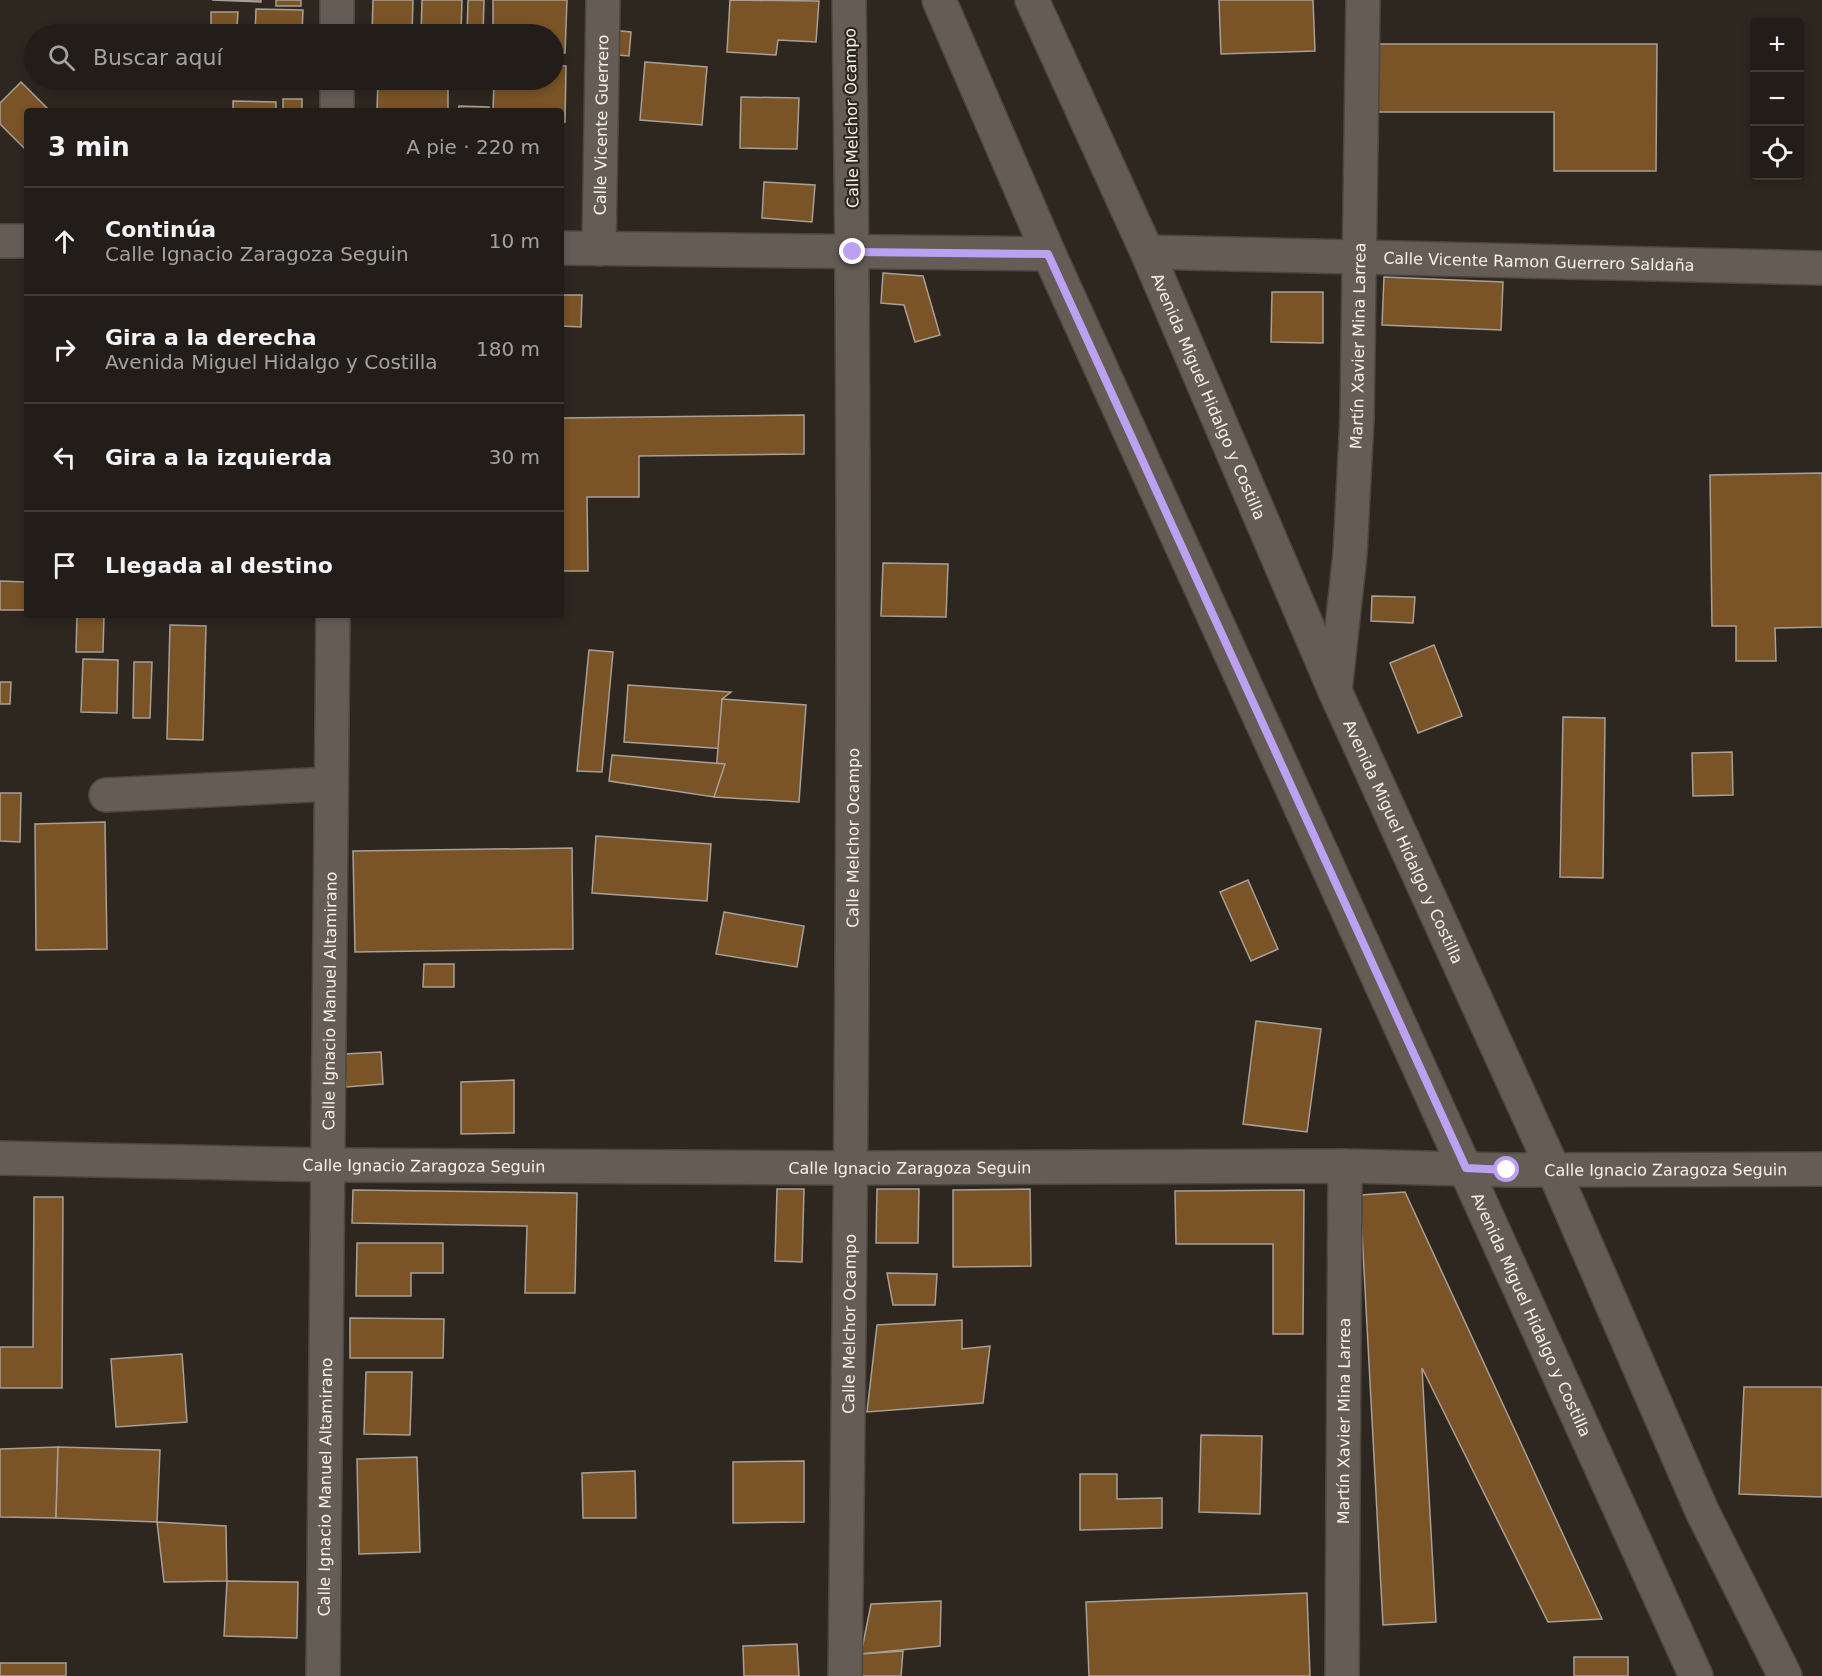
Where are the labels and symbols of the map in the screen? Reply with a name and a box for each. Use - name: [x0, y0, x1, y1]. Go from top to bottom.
- street label: Calle Melchor Ocampo: [840, 28, 863, 208]
- street label: Calle Vicente Guerrero: [591, 35, 612, 216]
- route end: [839, 238, 865, 264]
- street label: Martín Xavier Mina Larrea: [1346, 243, 1370, 450]
- street label: Calle Vicente Ramon Guerrero Saldaña: [1383, 249, 1695, 275]
- street label: Avenida Miguel Hidalgo y Costilla: [1147, 270, 1269, 523]
- street label: Avenida Miguel Hidalgo y Costilla: [1339, 717, 1467, 967]
- street label: Calle Melchor Ocampo: [843, 748, 863, 928]
- street label: Calle Ignacio Manuel Altamirano: [319, 871, 341, 1131]
- street label: Calle Ignacio Zaragoza Seguin: [302, 1155, 546, 1176]
- route start: [1493, 1156, 1519, 1182]
- street label: Calle Ignacio Zaragoza Seguin: [788, 1158, 1032, 1178]
- street label: Calle Ignacio Zaragoza Seguin: [1544, 1160, 1787, 1180]
- street label: Avenida Miguel Hidalgo y Costilla: [1467, 1190, 1595, 1440]
- street label: Calle Melchor Ocampo: [839, 1234, 860, 1414]
- street label: Martín Xavier Mina Larrea: [1334, 1318, 1354, 1524]
- street label: Calle Ignacio Manuel Altamirano: [315, 1357, 336, 1617]

